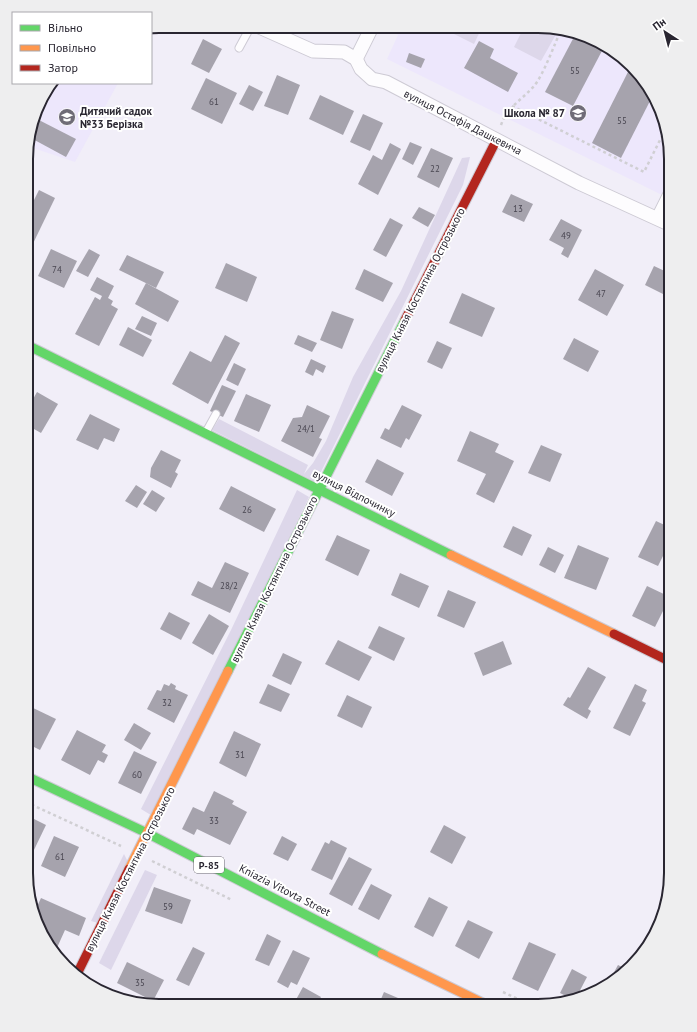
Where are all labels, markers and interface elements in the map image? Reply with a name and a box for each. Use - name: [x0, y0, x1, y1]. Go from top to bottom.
- legend: [12, 12, 152, 84]
- north arrow: [645, 12, 685, 52]
- text: Пн: [650, 14, 669, 33]
- text: Вільно: [48, 20, 83, 35]
- text: Повільно: [48, 40, 96, 55]
- text: Затор: [48, 60, 78, 75]
- house number: 55: [570, 65, 580, 76]
- street label: вулиця Остафія Дашкевича: [402, 86, 524, 158]
- house number: 61: [209, 96, 219, 107]
- school or university icon: Школа № 87: [568, 103, 588, 123]
- place label: Дитячий садок №33 Берізка: [80, 104, 152, 131]
- place label: Школа № 87: [504, 106, 565, 120]
- school or university icon: Дитячий садок №33 Берізка: [57, 107, 77, 127]
- house number: 55: [617, 115, 627, 126]
- house number: 22: [430, 163, 440, 174]
- house number: 13: [513, 203, 523, 214]
- street label: вулиця Князя Костянтина Острозького: [372, 205, 468, 375]
- house number: 49: [561, 230, 571, 241]
- house number: 74: [52, 264, 62, 275]
- house number: 47: [596, 288, 606, 299]
- house number: 24/1: [297, 423, 315, 434]
- street label: вулиця Відпочинку: [310, 466, 399, 520]
- street label: вулиця Князя Костянтина Острозького: [228, 493, 321, 664]
- house number: 26: [242, 504, 252, 515]
- house number: 28/2: [220, 580, 238, 591]
- house number: 32: [162, 697, 172, 708]
- house number: 31: [235, 749, 245, 760]
- house number: 60: [132, 769, 142, 780]
- street label: вулиця Князя Костянтина Острозького: [82, 784, 178, 954]
- house number: 33: [209, 815, 219, 826]
- house number: 61: [55, 851, 65, 862]
- road number: Р-85: [194, 857, 224, 873]
- street label: Kniazia Vitovta Street: [237, 861, 333, 919]
- house number: 59: [163, 901, 173, 912]
- house number: 35: [135, 977, 145, 988]

